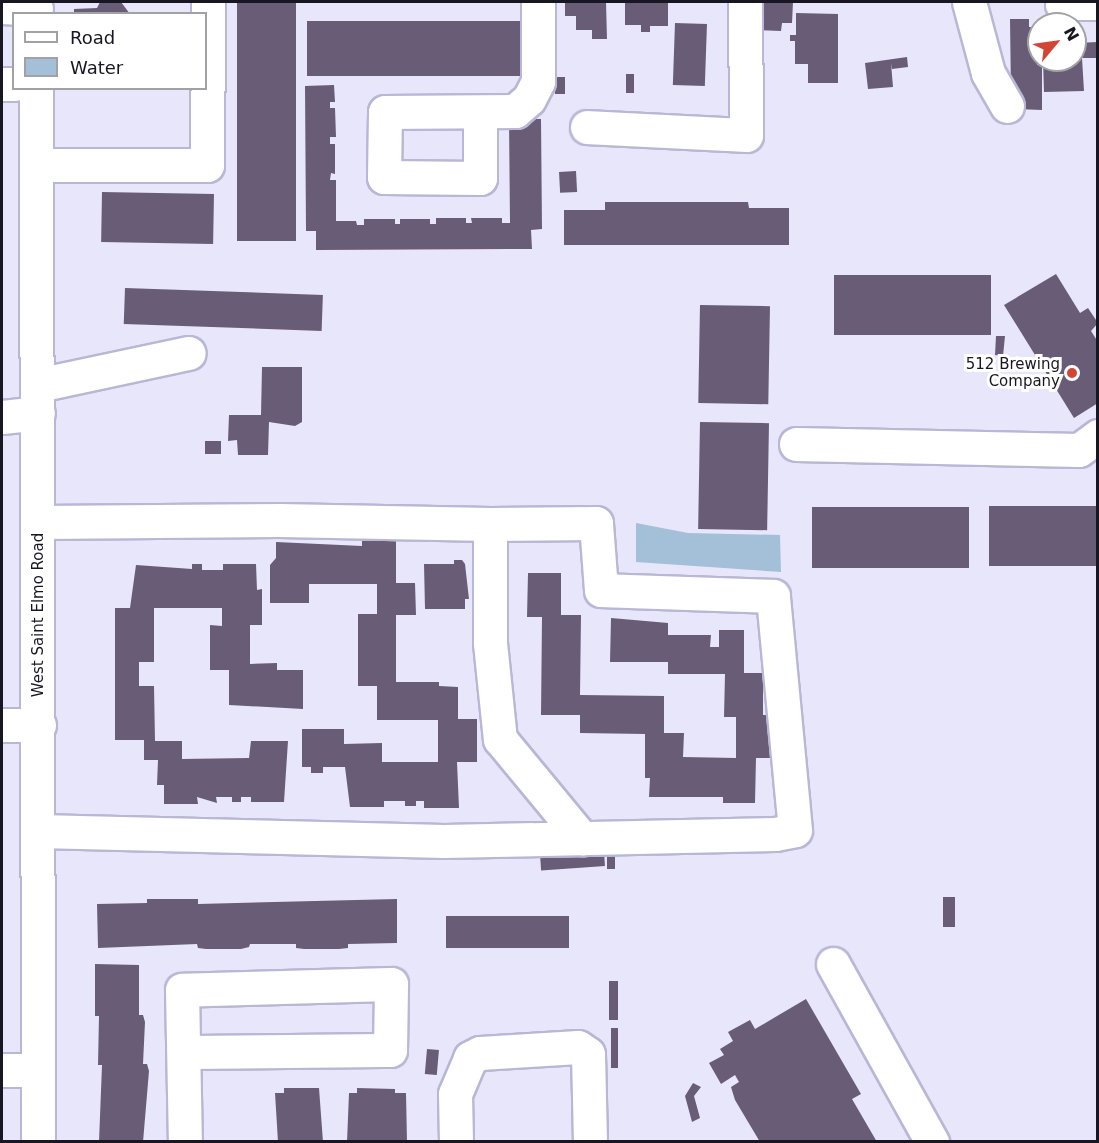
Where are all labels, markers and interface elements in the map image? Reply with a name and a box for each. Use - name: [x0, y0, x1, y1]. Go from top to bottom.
- legend: [12, 12, 207, 90]
- north arrow: [1027, 12, 1087, 72]
- text: N: [1060, 24, 1083, 44]
- text: Road: [70, 27, 115, 48]
- text: Water: [70, 57, 123, 78]
- place label: 512 Brewing Company: [966, 355, 1060, 390]
- marker: 512 Brewing Company: [1065, 366, 1079, 380]
- street label: West Saint Elmo Road: [30, 533, 48, 697]

